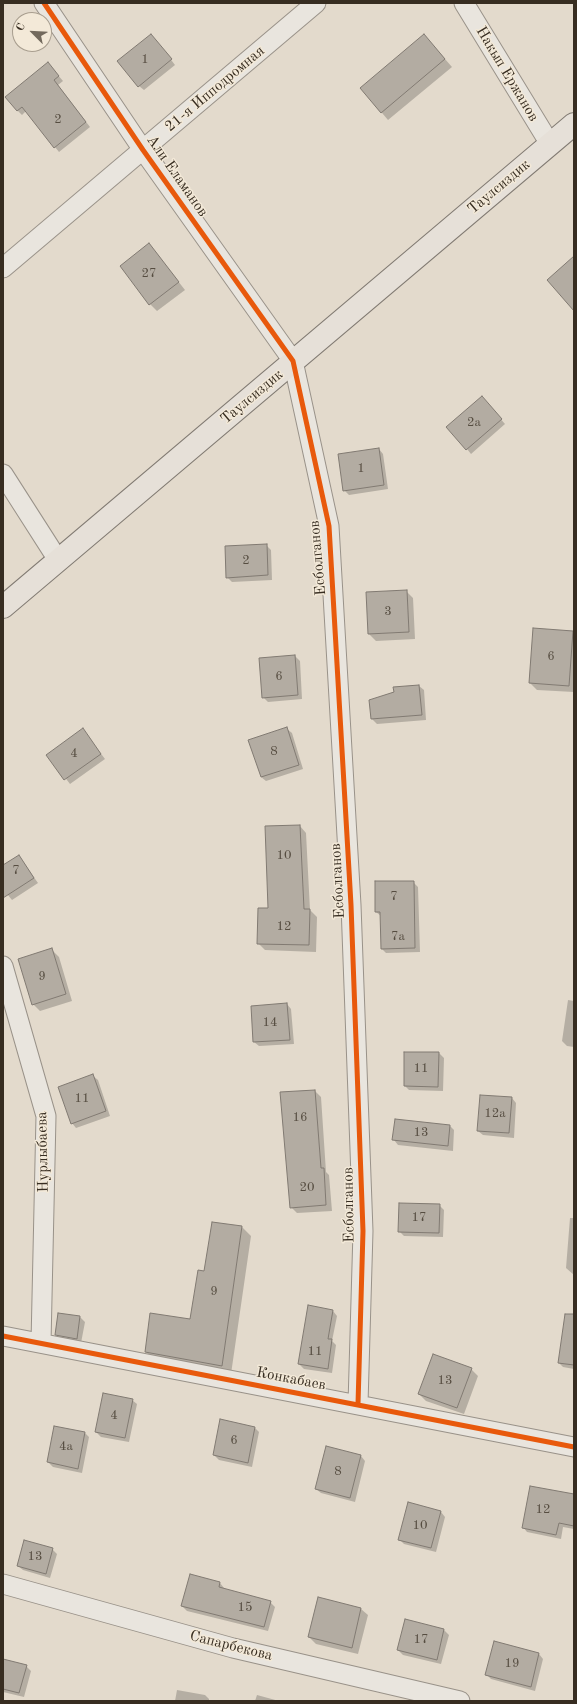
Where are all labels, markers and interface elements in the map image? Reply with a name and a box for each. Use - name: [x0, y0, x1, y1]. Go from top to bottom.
- north arrow: [12, 12, 52, 52]
- text: С: [15, 22, 28, 33]
- street label: Накып Ержанов: [472, 23, 542, 125]
- street label: 21-я Ипподромная: [161, 42, 269, 136]
- house number: 1: [141, 52, 149, 68]
- house number: 2: [54, 112, 62, 128]
- street label: Али Еламанов: [142, 132, 212, 220]
- street label: Таулсиздик: [464, 156, 534, 218]
- house number: 27: [141, 266, 157, 282]
- street label: Таулсиздик: [217, 366, 287, 428]
- house number: 2а: [467, 415, 481, 431]
- house number: 1: [357, 461, 365, 477]
- street label: Есболганов: [306, 520, 330, 596]
- house number: 2: [242, 553, 250, 569]
- house number: 3: [384, 604, 392, 620]
- house number: 6: [547, 649, 555, 665]
- house number: 6: [275, 669, 283, 685]
- house number: 8: [270, 744, 278, 760]
- house number: 4: [70, 746, 78, 762]
- street label: Есболганов: [327, 843, 349, 919]
- house number: 10: [276, 848, 292, 864]
- house number: 7: [12, 863, 20, 879]
- house number: 7: [390, 889, 398, 905]
- house number: 12: [276, 919, 292, 935]
- house number: 7а: [391, 929, 405, 945]
- house number: 9: [38, 969, 46, 985]
- house number: 14: [262, 1015, 278, 1031]
- house number: 11: [413, 1061, 429, 1077]
- house number: 11: [74, 1091, 90, 1107]
- house number: 12а: [484, 1106, 506, 1122]
- house number: 16: [292, 1110, 308, 1126]
- street label: Нурлыбаева: [33, 1111, 53, 1193]
- house number: 13: [413, 1125, 429, 1141]
- street label: Есболганов: [339, 1167, 359, 1243]
- house number: 20: [299, 1180, 315, 1196]
- house number: 17: [411, 1210, 427, 1226]
- house number: 9: [210, 1284, 218, 1300]
- house number: 11: [307, 1344, 323, 1360]
- street label: Конкабаев: [255, 1363, 327, 1395]
- house number: 13: [437, 1373, 453, 1389]
- house number: 4: [110, 1408, 118, 1424]
- house number: 6: [230, 1433, 238, 1449]
- house number: 4а: [59, 1439, 73, 1455]
- house number: 8: [334, 1464, 342, 1480]
- house number: 12: [535, 1502, 551, 1518]
- house number: 10: [412, 1518, 428, 1534]
- house number: 13: [27, 1549, 43, 1565]
- house number: 15: [237, 1600, 253, 1616]
- street label: Сапарбекова: [188, 1627, 274, 1665]
- house number: 17: [413, 1632, 429, 1648]
- house number: 19: [504, 1656, 520, 1672]

